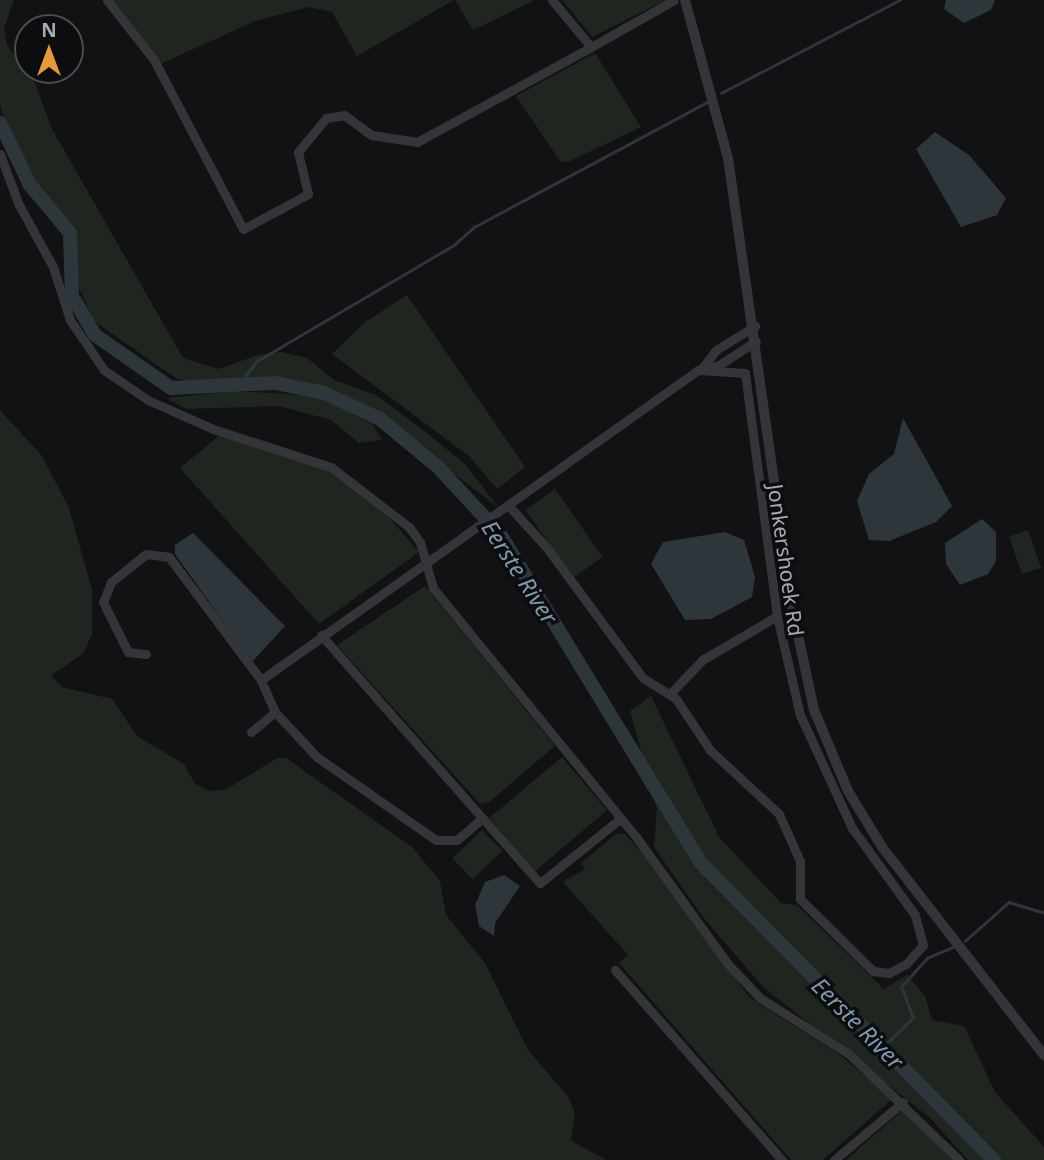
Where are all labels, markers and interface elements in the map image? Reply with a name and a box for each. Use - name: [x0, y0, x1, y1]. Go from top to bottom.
- north arrow: [14, 14, 84, 84]
- text: N: [41, 17, 57, 43]
- street label: Jonkershoek Rd: [763, 482, 809, 638]
- water label: Eerste River: [476, 515, 564, 629]
- water label: Eerste River: [807, 972, 909, 1074]

